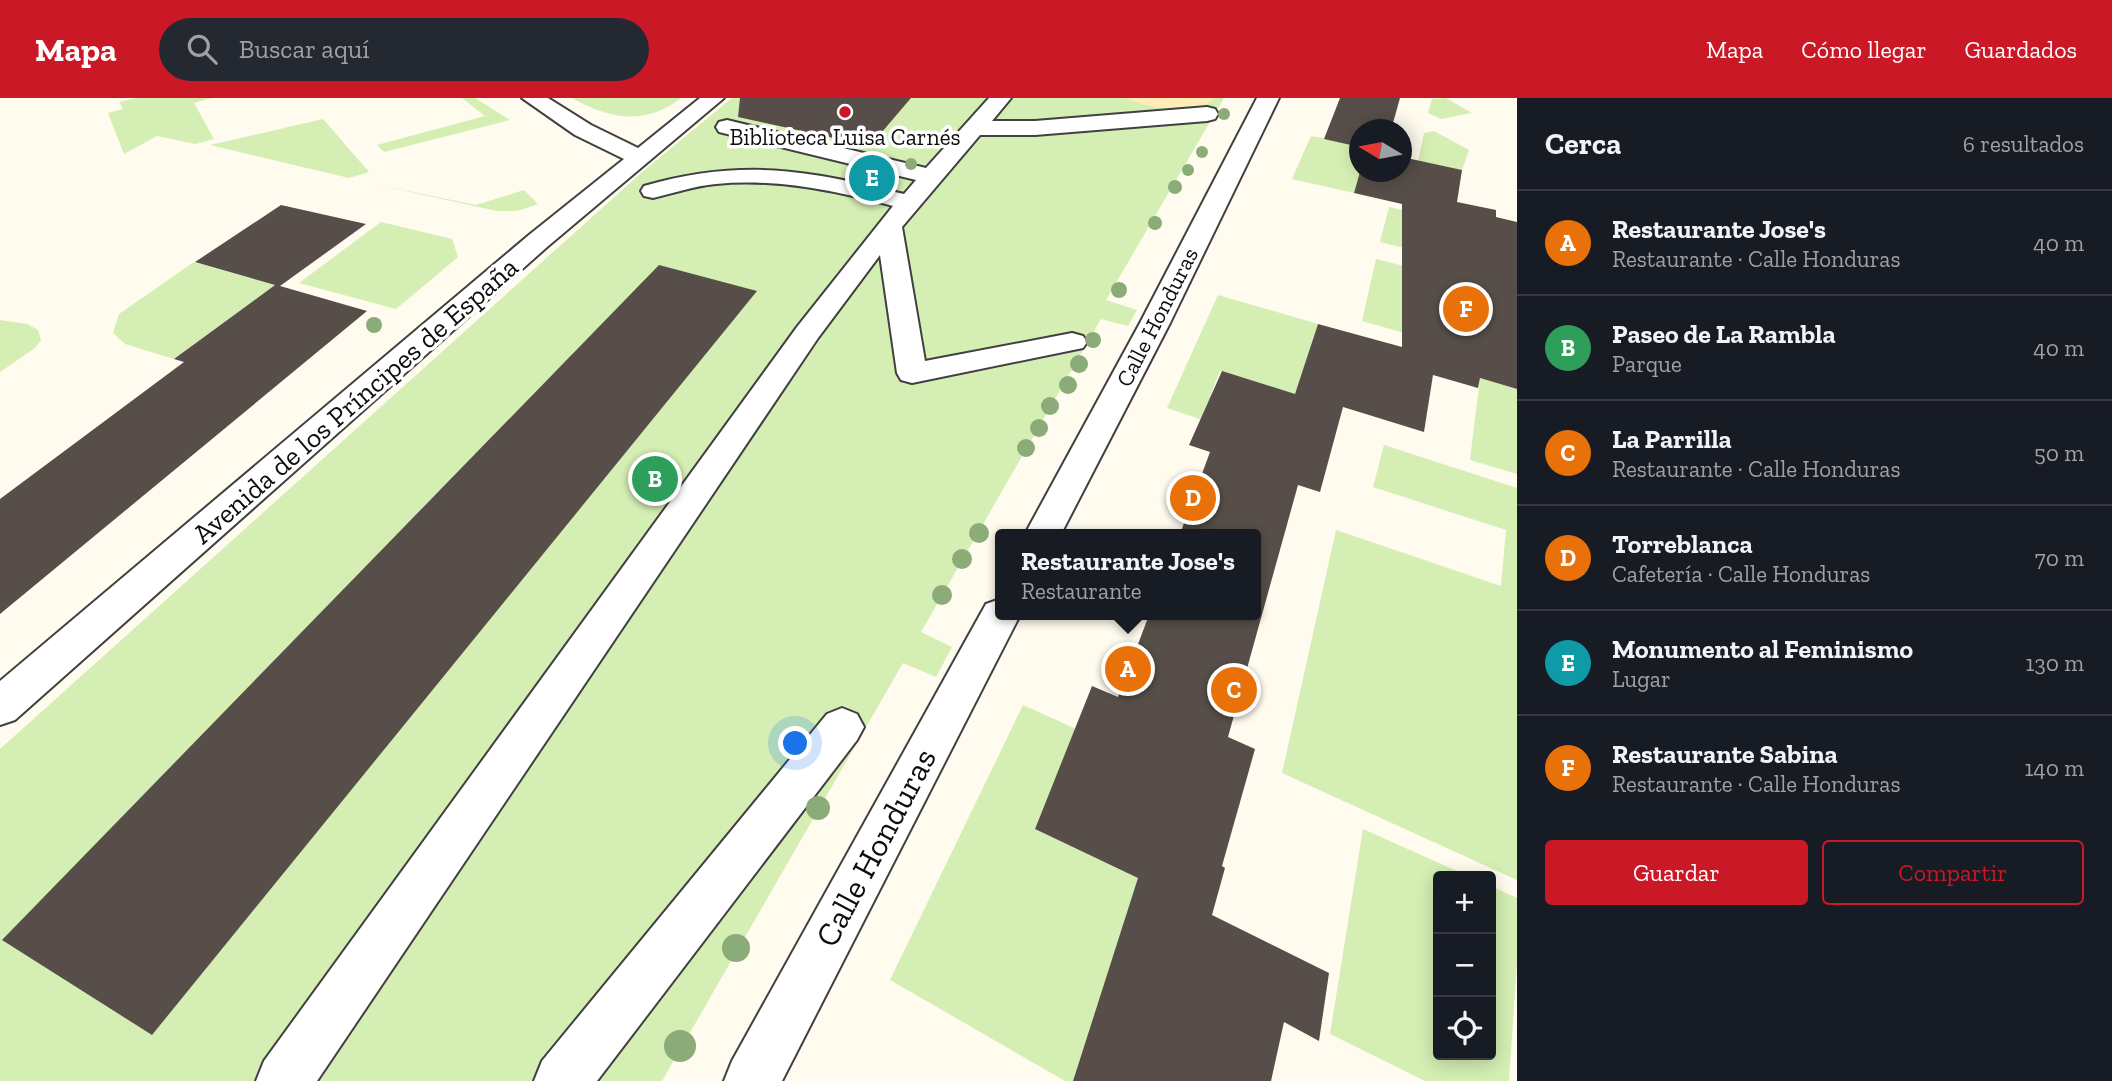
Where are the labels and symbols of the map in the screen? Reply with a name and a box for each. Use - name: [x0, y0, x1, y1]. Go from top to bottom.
- marker: Biblioteca Luisa Carnés: [837, 104, 853, 120]
- north arrow: [1349, 119, 1412, 182]
- place label: Biblioteca Luisa Carnés: [729, 123, 961, 151]
- pin: E: [849, 152, 895, 204]
- street label: Calle Honduras: [1110, 243, 1204, 391]
- street label: Avenida de los Príncipes de España: [186, 250, 525, 551]
- pin: F: [1443, 283, 1489, 335]
- pin: B: [632, 453, 678, 505]
- pin: D: [1170, 472, 1216, 524]
- pin: A: [1105, 643, 1151, 695]
- pin: C: [1211, 664, 1257, 716]
- your location: [778, 726, 812, 760]
- street label: Calle Honduras: [807, 742, 944, 953]

